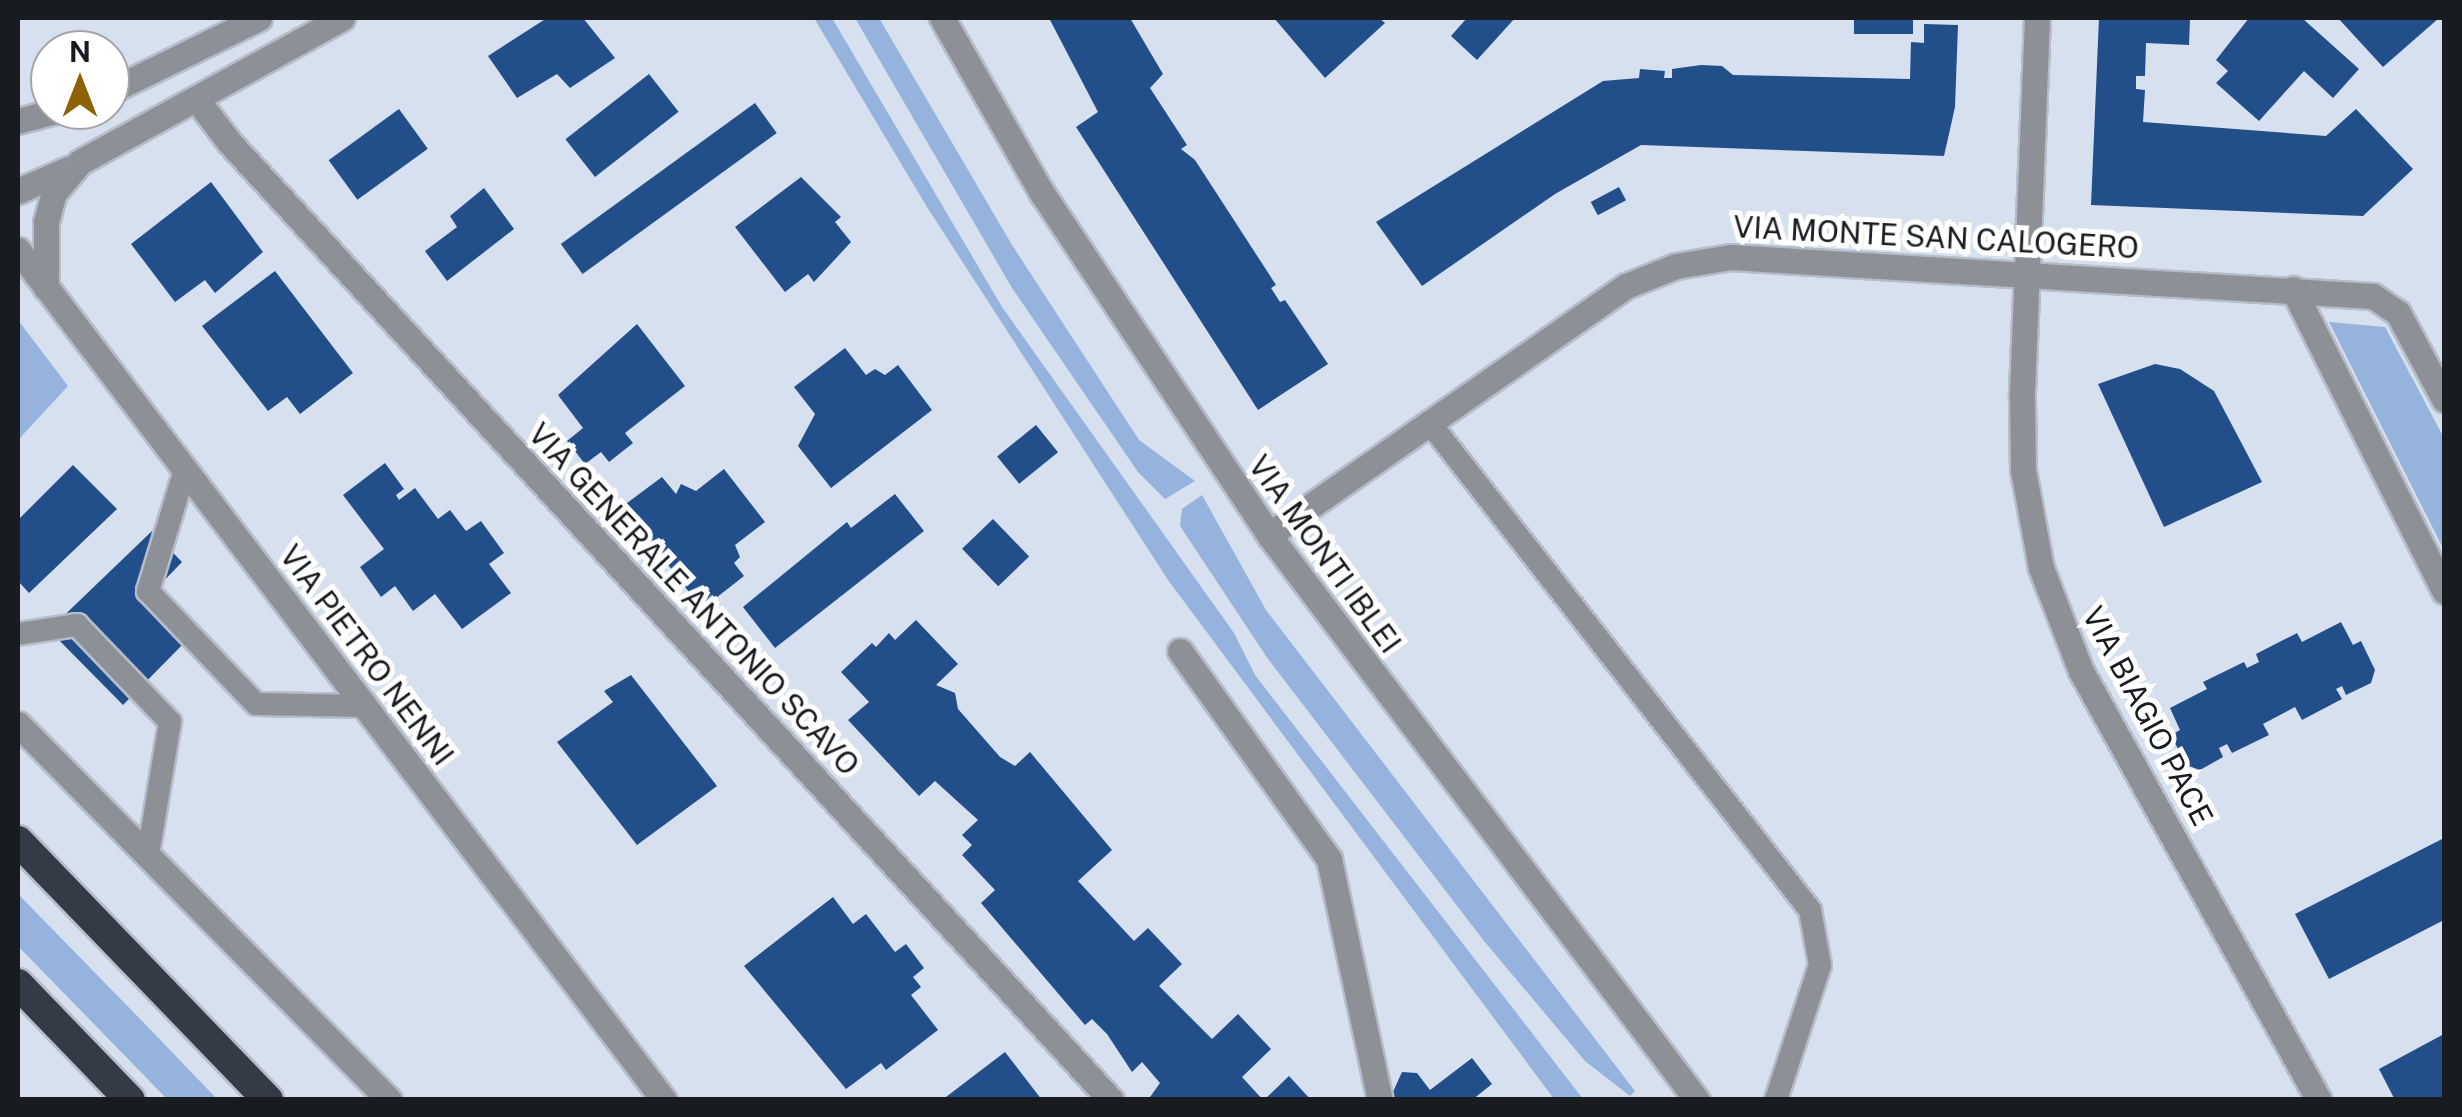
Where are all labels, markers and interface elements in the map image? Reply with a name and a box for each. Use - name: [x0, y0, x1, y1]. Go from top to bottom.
- north arrow: [30, 30, 130, 130]
- text: N: [69, 35, 91, 68]
- street label: VIA MONTE SAN CALOGERO: [1732, 208, 2140, 266]
- street label: VIA GENERALE ANTONIO SCAVO: [521, 416, 867, 782]
- street label: VIA MONTI IBLEI: [1241, 448, 1409, 660]
- street label: VIA PIETRO NENNI: [273, 538, 461, 772]
- street label: VIA BIAGIO PACE: [2075, 600, 2221, 832]

